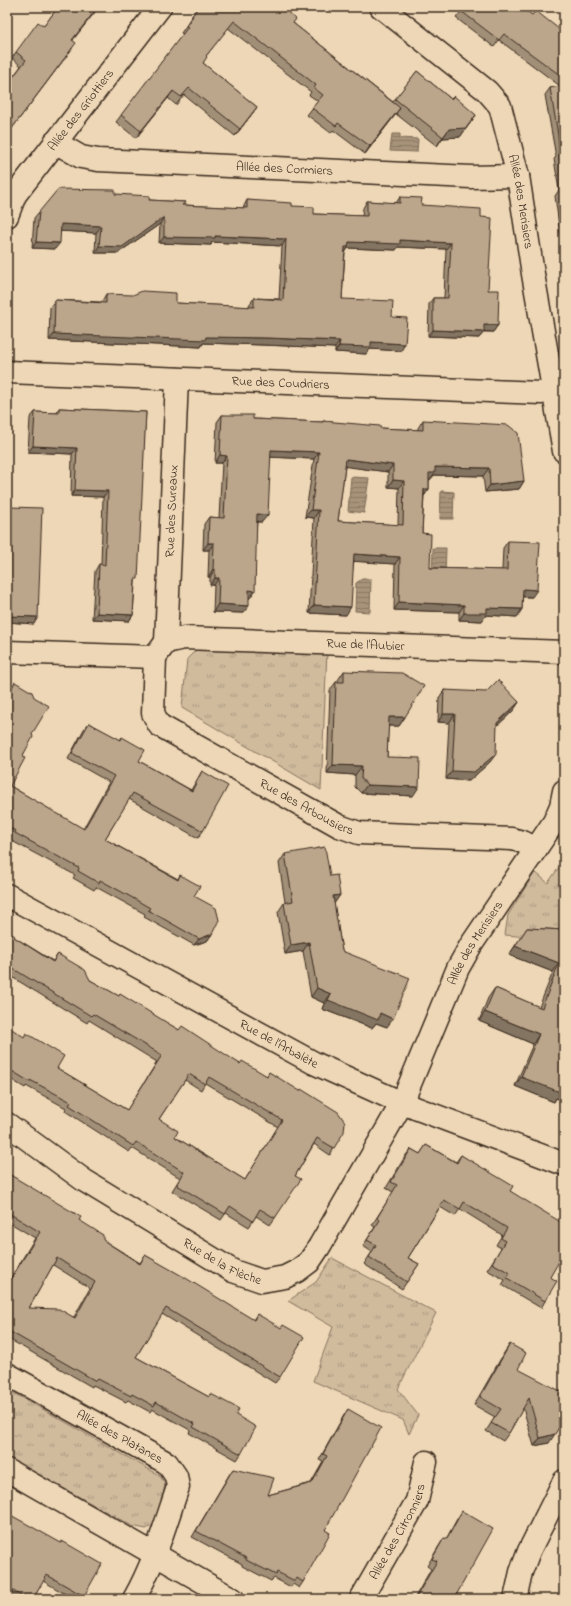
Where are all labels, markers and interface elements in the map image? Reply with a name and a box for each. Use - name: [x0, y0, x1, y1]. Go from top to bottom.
- street label: Allée des Griottiers: [43, 64, 119, 155]
- street label: Allée des Merisiers: [503, 152, 539, 251]
- street label: Allée des Cormiers: [236, 157, 334, 180]
- street label: Rue des Coudriers: [231, 371, 331, 394]
- street label: Rue des Sureaux: [160, 464, 183, 558]
- street label: Rue de l'Aubier: [326, 634, 406, 656]
- street label: Rue des Arbousiers: [256, 774, 357, 840]
- street label: Allée des Merisiers: [442, 896, 508, 988]
- street label: Rue de l’Arbalète: [236, 1014, 322, 1073]
- street label: Rue de la Flèche: [179, 1233, 264, 1290]
- street label: Allée des Platanes: [73, 1405, 167, 1469]
- street label: Allée des Citronniers: [365, 1481, 430, 1583]

